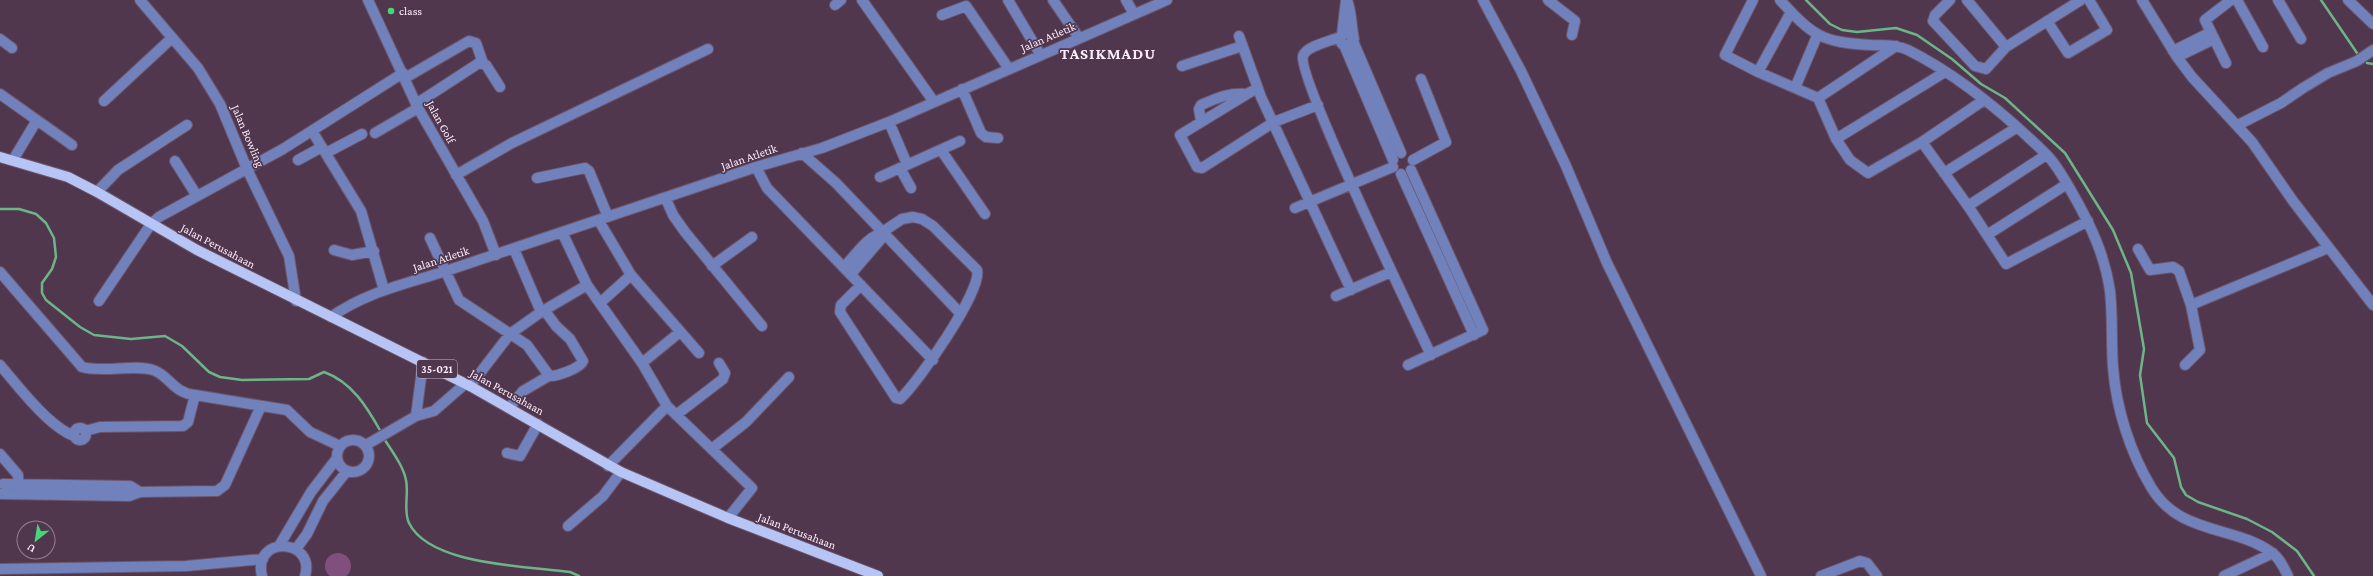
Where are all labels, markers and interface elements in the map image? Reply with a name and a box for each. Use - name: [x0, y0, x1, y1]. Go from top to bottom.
- place label: class: [399, 4, 422, 18]
- marker: class: [386, 6, 396, 16]
- street label: Jalan Atletik: [1017, 19, 1078, 55]
- district label: TASIKMADU: [1060, 45, 1156, 62]
- street label: Jalan Golf: [423, 97, 459, 147]
- street label: Jalan Bowling: [228, 102, 267, 169]
- street label: Jalan Atletik: [718, 141, 779, 173]
- street label: Jalan Perusahaan: [177, 220, 258, 272]
- street label: Jalan Atletik: [410, 243, 471, 275]
- road number: 35-021: [417, 360, 457, 378]
- street label: Jalan Perusahaan: [467, 365, 547, 418]
- street label: Jalan Perusahaan: [755, 509, 839, 553]
- north arrow: [16, 520, 56, 560]
- text: U: [24, 541, 37, 556]

